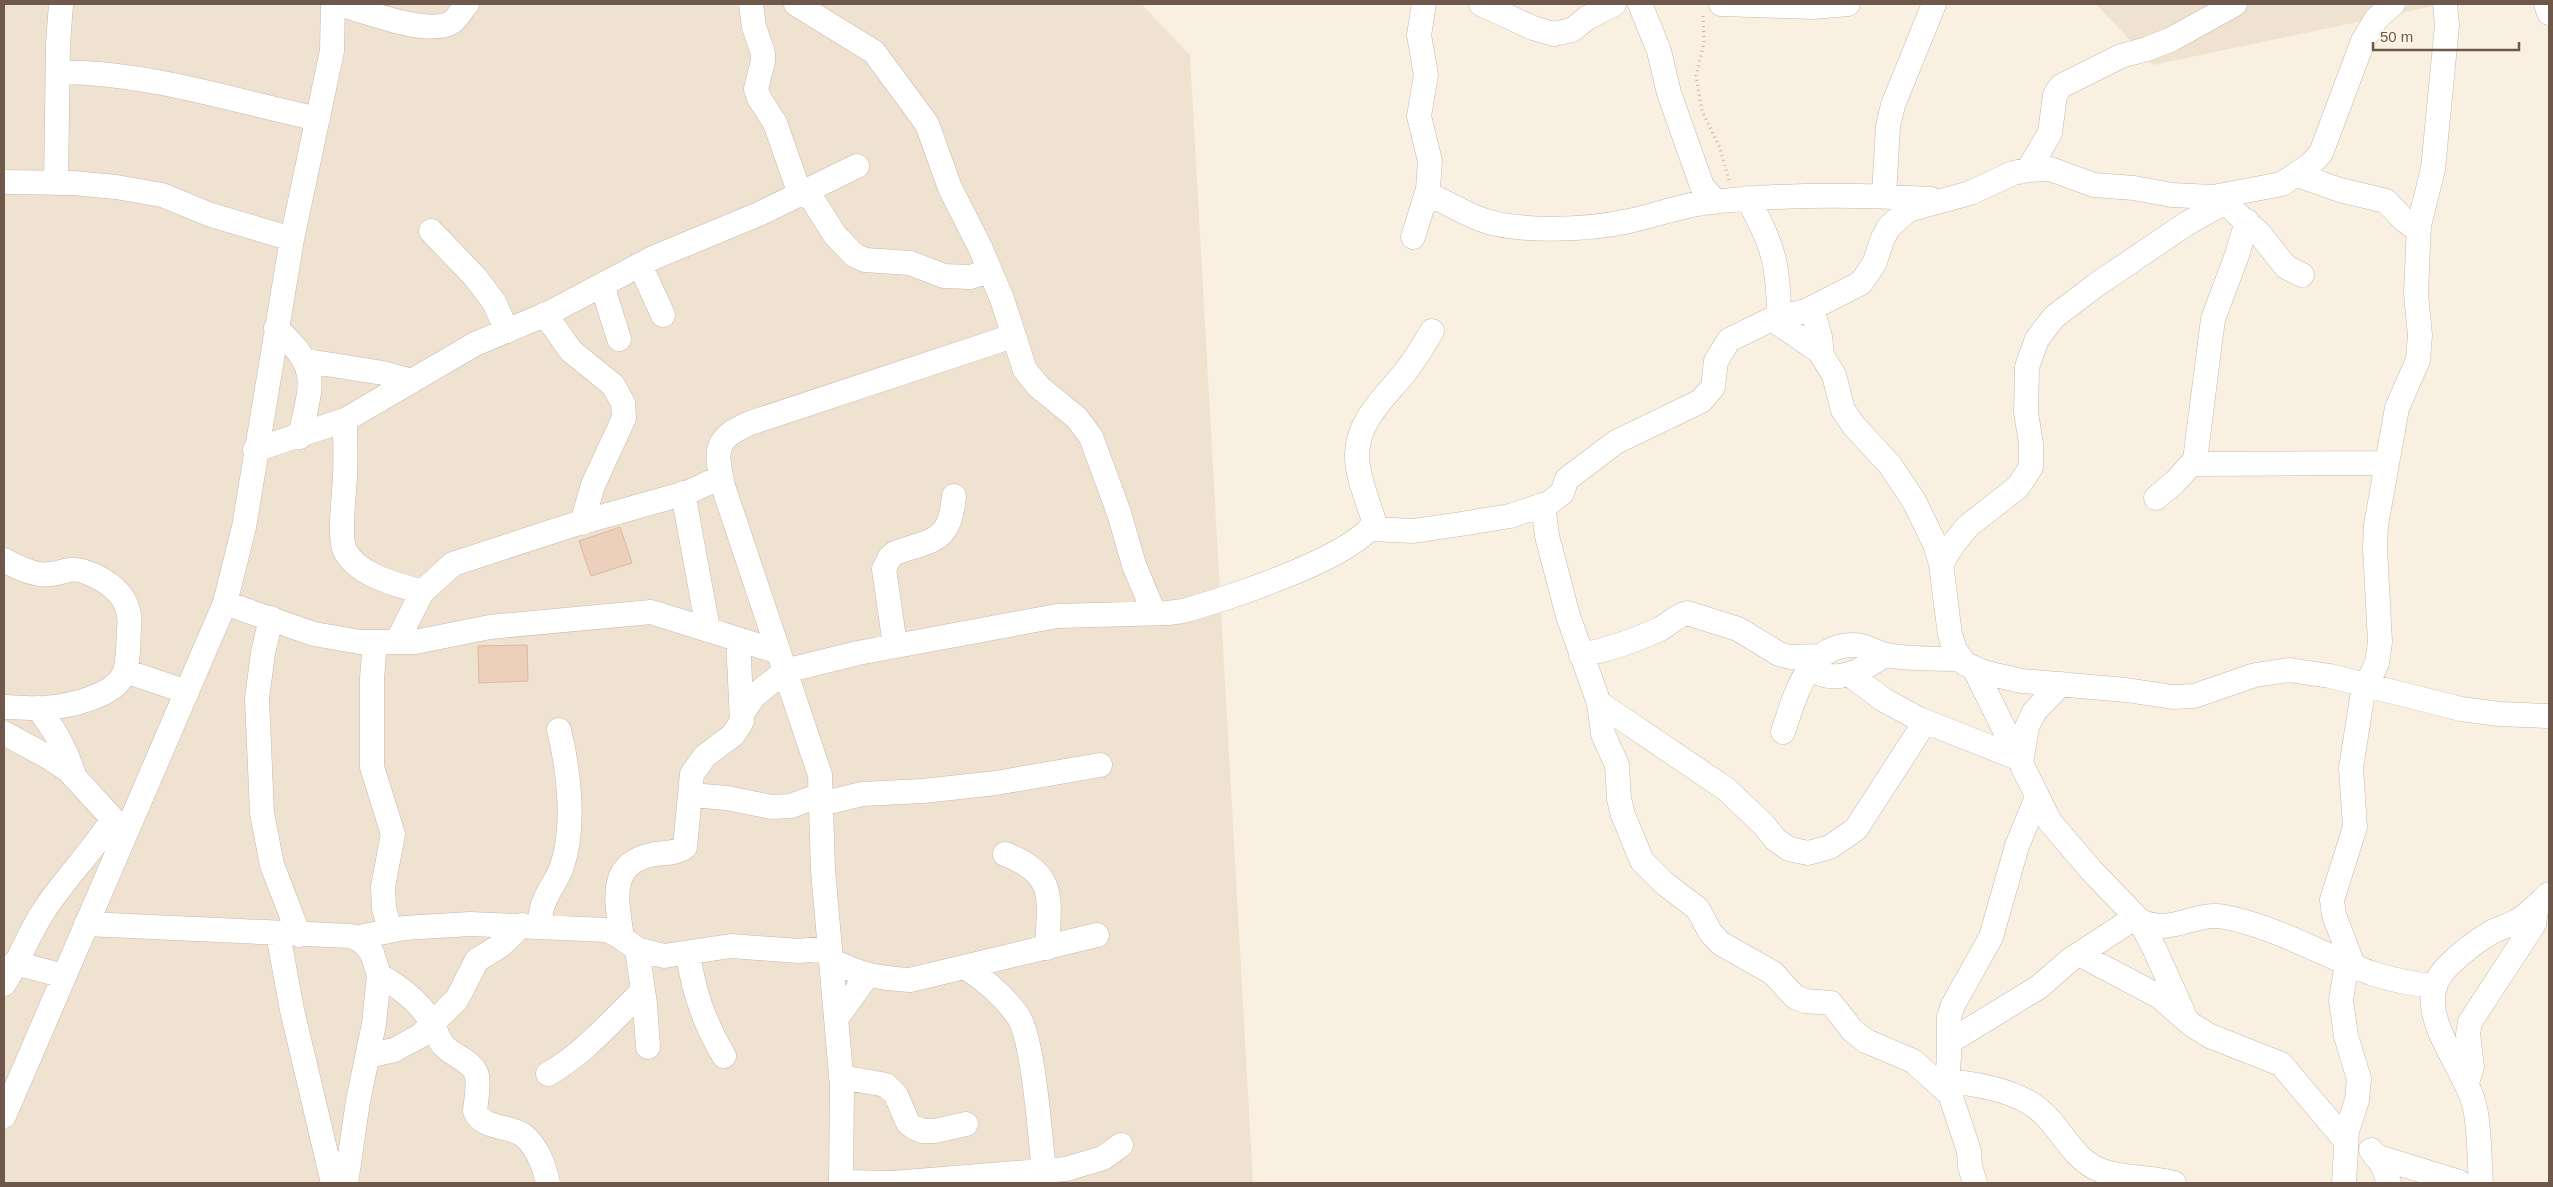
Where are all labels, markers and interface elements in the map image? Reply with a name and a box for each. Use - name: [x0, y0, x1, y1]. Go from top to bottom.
- scale bar: [2373, 20, 2519, 52]
- text: 50 m: [2380, 28, 2413, 45]

